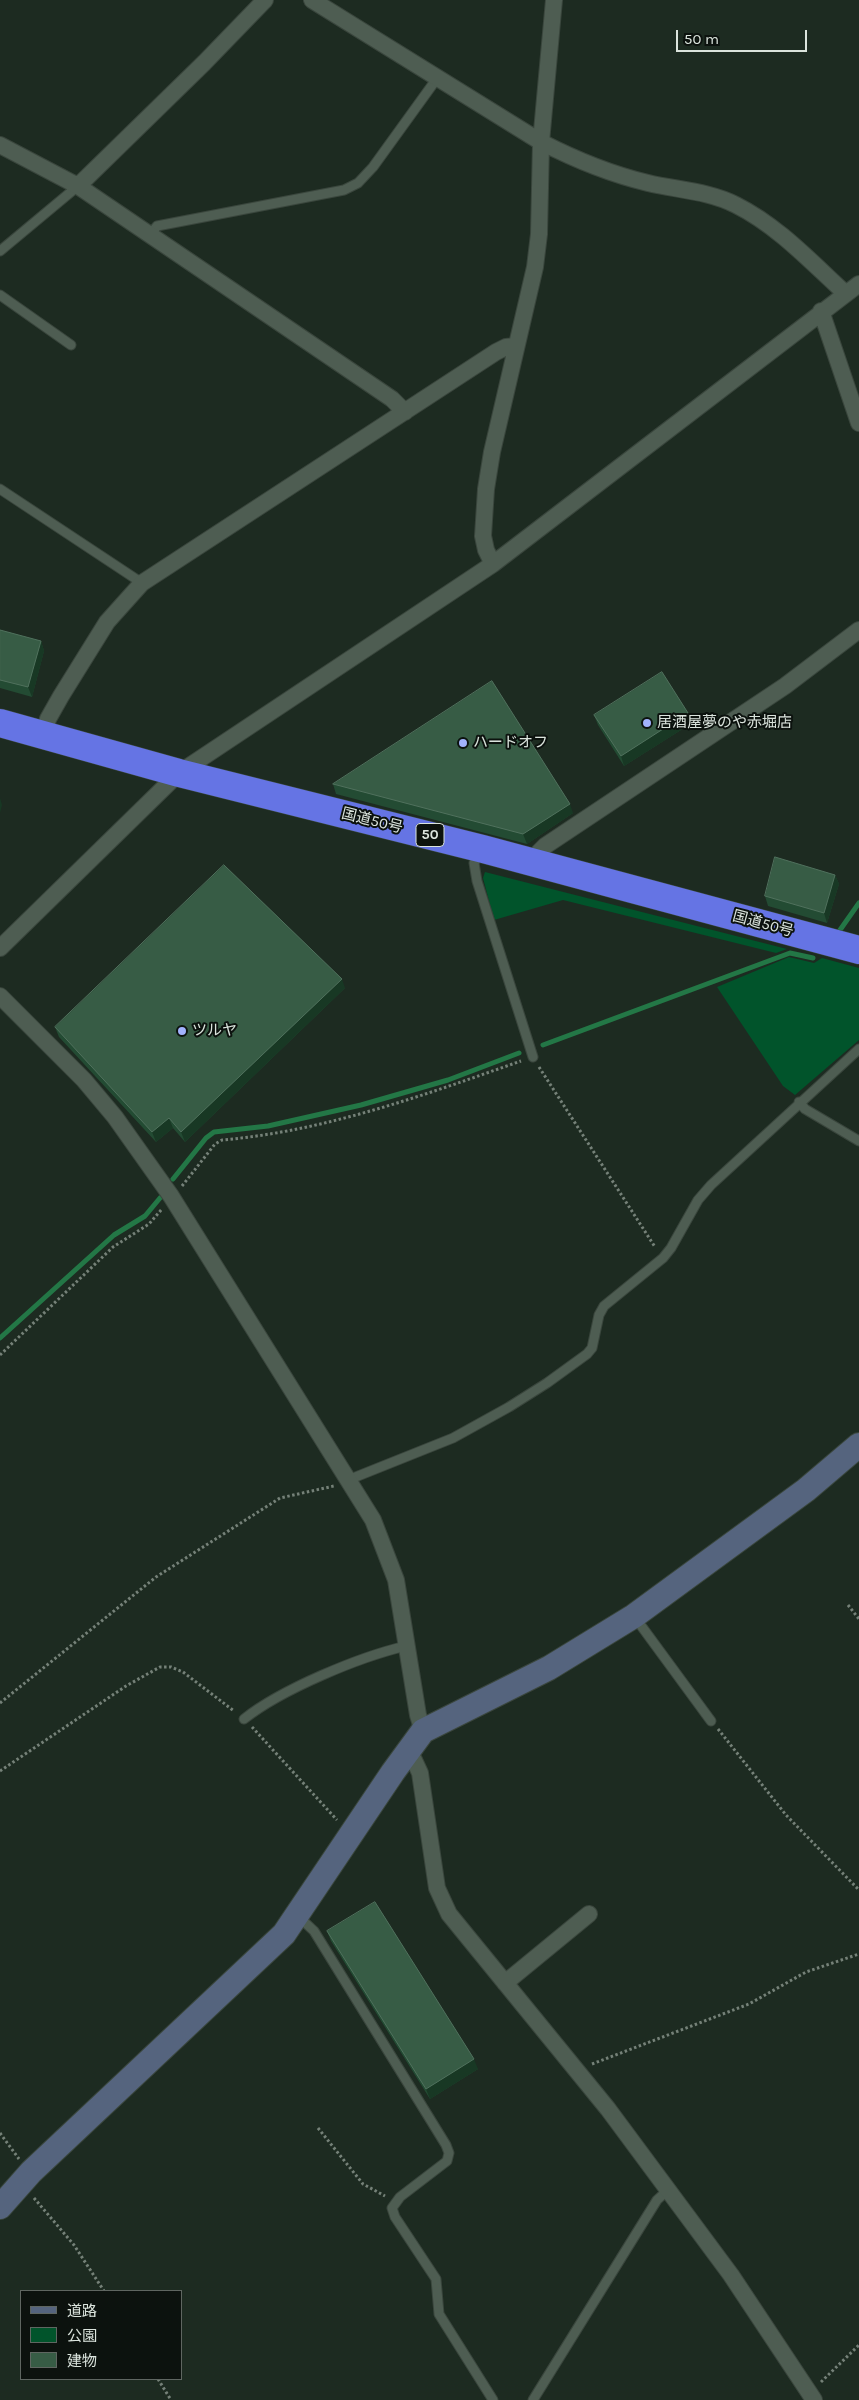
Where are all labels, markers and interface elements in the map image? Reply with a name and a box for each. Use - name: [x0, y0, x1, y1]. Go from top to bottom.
- scale bar: [679, 20, 810, 52]
- text: 50 m: [684, 30, 719, 48]
- place label: 居酒屋夢のや赤堀店: [657, 714, 792, 732]
- marker: 居酒屋夢のや赤堀店: [641, 717, 653, 729]
- place label: ハードオフ: [473, 734, 548, 752]
- marker: ハードオフ: [457, 737, 469, 749]
- street label: 国道50号: [340, 805, 404, 837]
- road number: 50: [416, 824, 444, 846]
- street label: 国道50号: [731, 907, 795, 941]
- place label: ツルヤ: [192, 1022, 237, 1040]
- marker: ツルヤ: [176, 1025, 188, 1037]
- legend: [20, 2290, 182, 2380]
- text: 道路: [67, 2302, 97, 2320]
- text: 公園: [67, 2327, 97, 2345]
- text: 建物: [67, 2352, 97, 2370]

